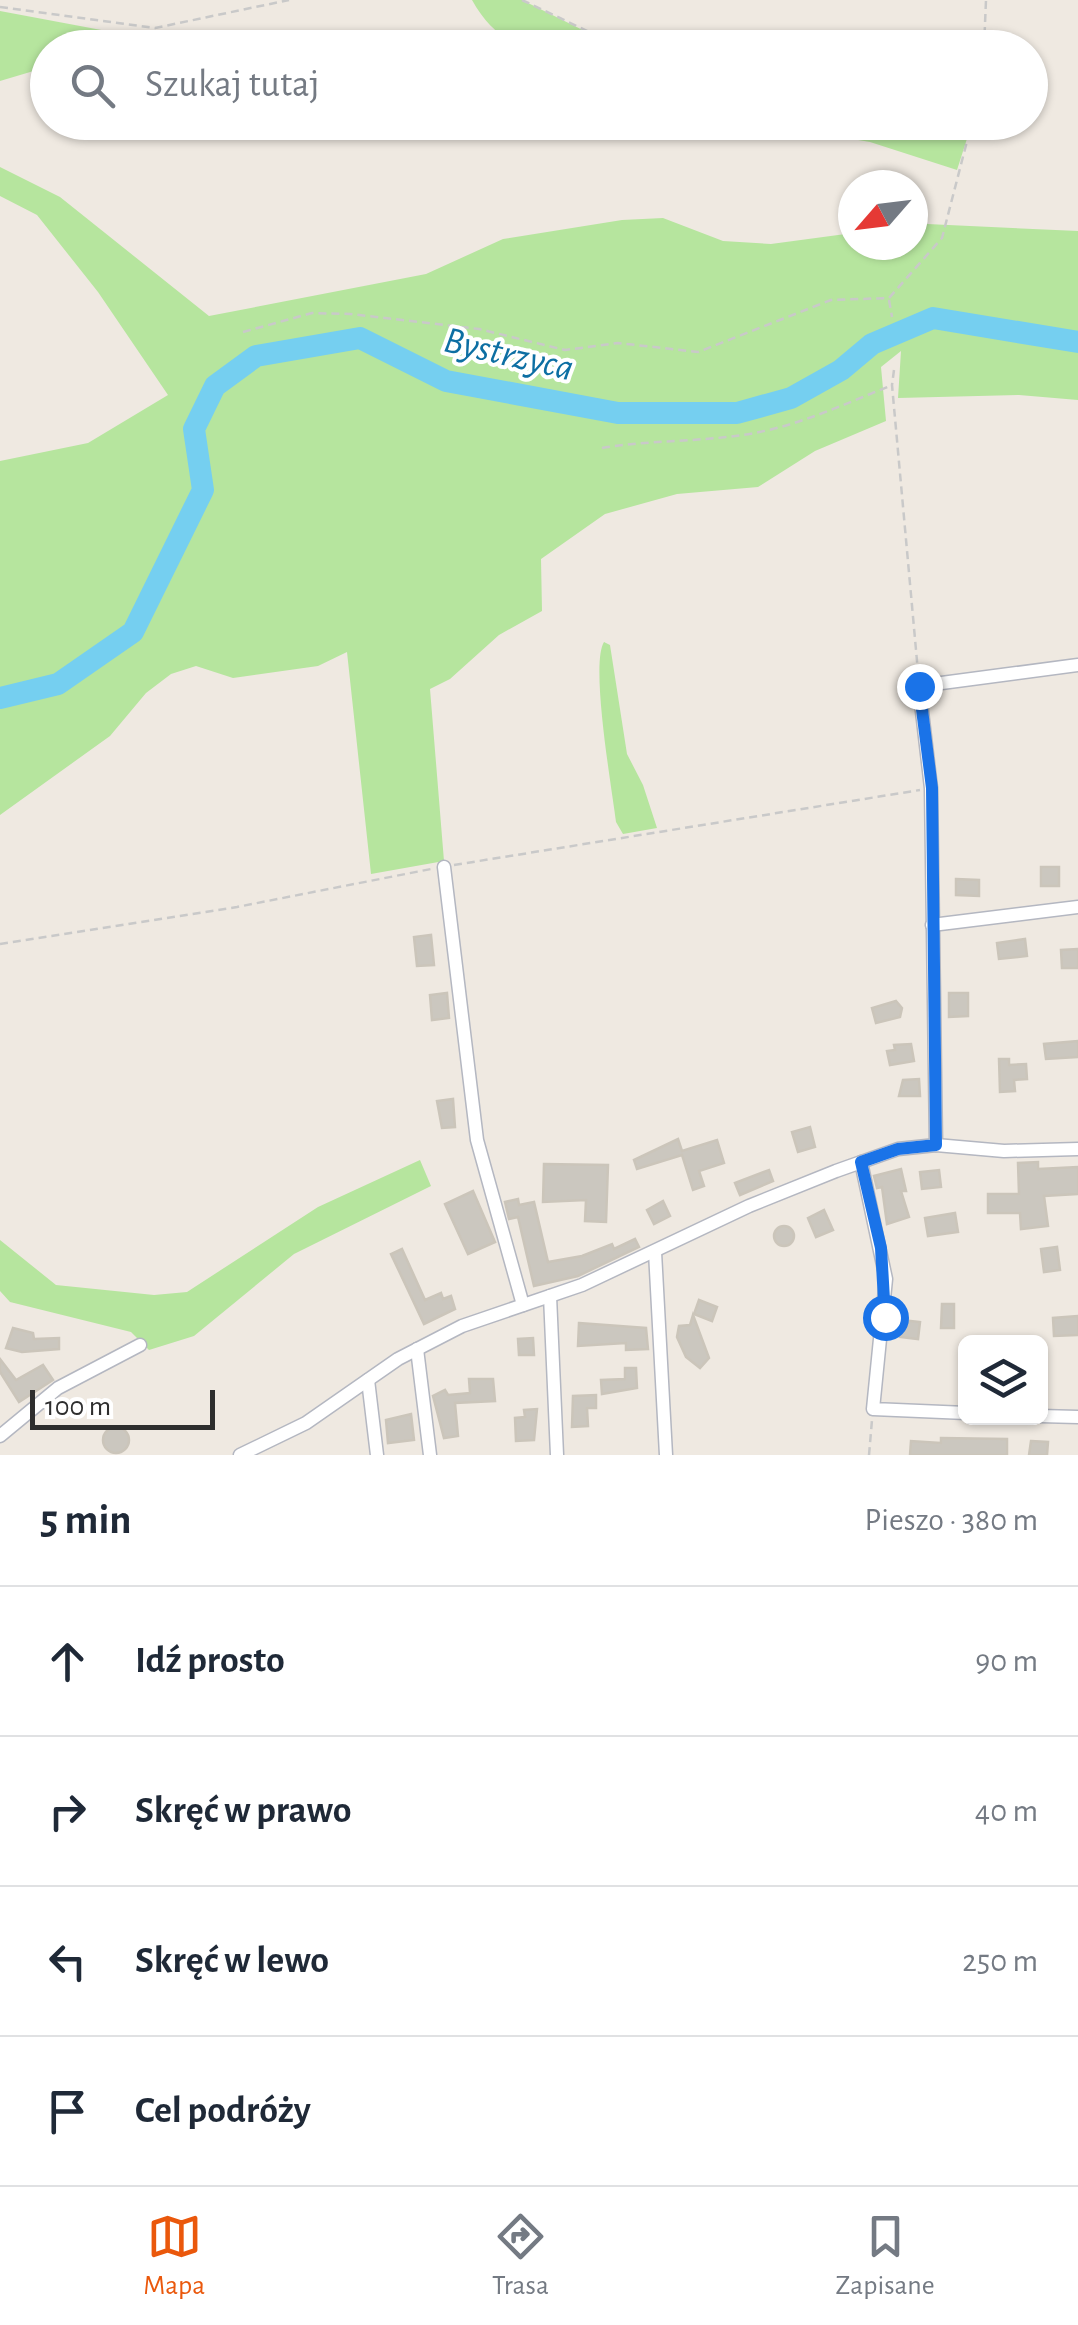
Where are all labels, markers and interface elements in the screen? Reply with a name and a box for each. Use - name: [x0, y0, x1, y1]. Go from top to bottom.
- search box: [30, 30, 1048, 140]
- icon: search: [65, 58, 120, 113]
- text: Szukaj tutaj: [145, 66, 320, 104]
- north arrow: [838, 170, 928, 260]
- water label: Bystrzyca: [440, 322, 577, 388]
- route end: [897, 664, 943, 710]
- route start: [863, 1295, 909, 1341]
- map controls: [958, 1335, 1048, 1425]
- button: layers: [958, 1335, 1048, 1425]
- scale bar: [30, 1385, 215, 1430]
- text: 100 m: [45, 1393, 111, 1421]
- text: 5 min: [40, 1499, 132, 1541]
- text: Pieszo · 380 m: [865, 1504, 1038, 1536]
- icon: ahead: [40, 1634, 95, 1689]
- text: Idź prosto: [135, 1642, 285, 1680]
- text: 90 m: [975, 1645, 1038, 1677]
- icon: right: [40, 1784, 95, 1839]
- text: Skręć w prawo: [135, 1792, 351, 1830]
- text: 40 m: [975, 1795, 1038, 1827]
- icon: left: [40, 1934, 95, 1989]
- text: Skręć w lewo: [135, 1942, 329, 1980]
- text: 250 m: [962, 1945, 1038, 1977]
- icon: arrive: [40, 2084, 95, 2139]
- text: Cel podróży: [135, 2092, 311, 2130]
- tab: Mapa: [143, 2209, 205, 2303]
- tab: Trasa: [492, 2209, 549, 2303]
- tab: Zapisane: [836, 2209, 935, 2303]

